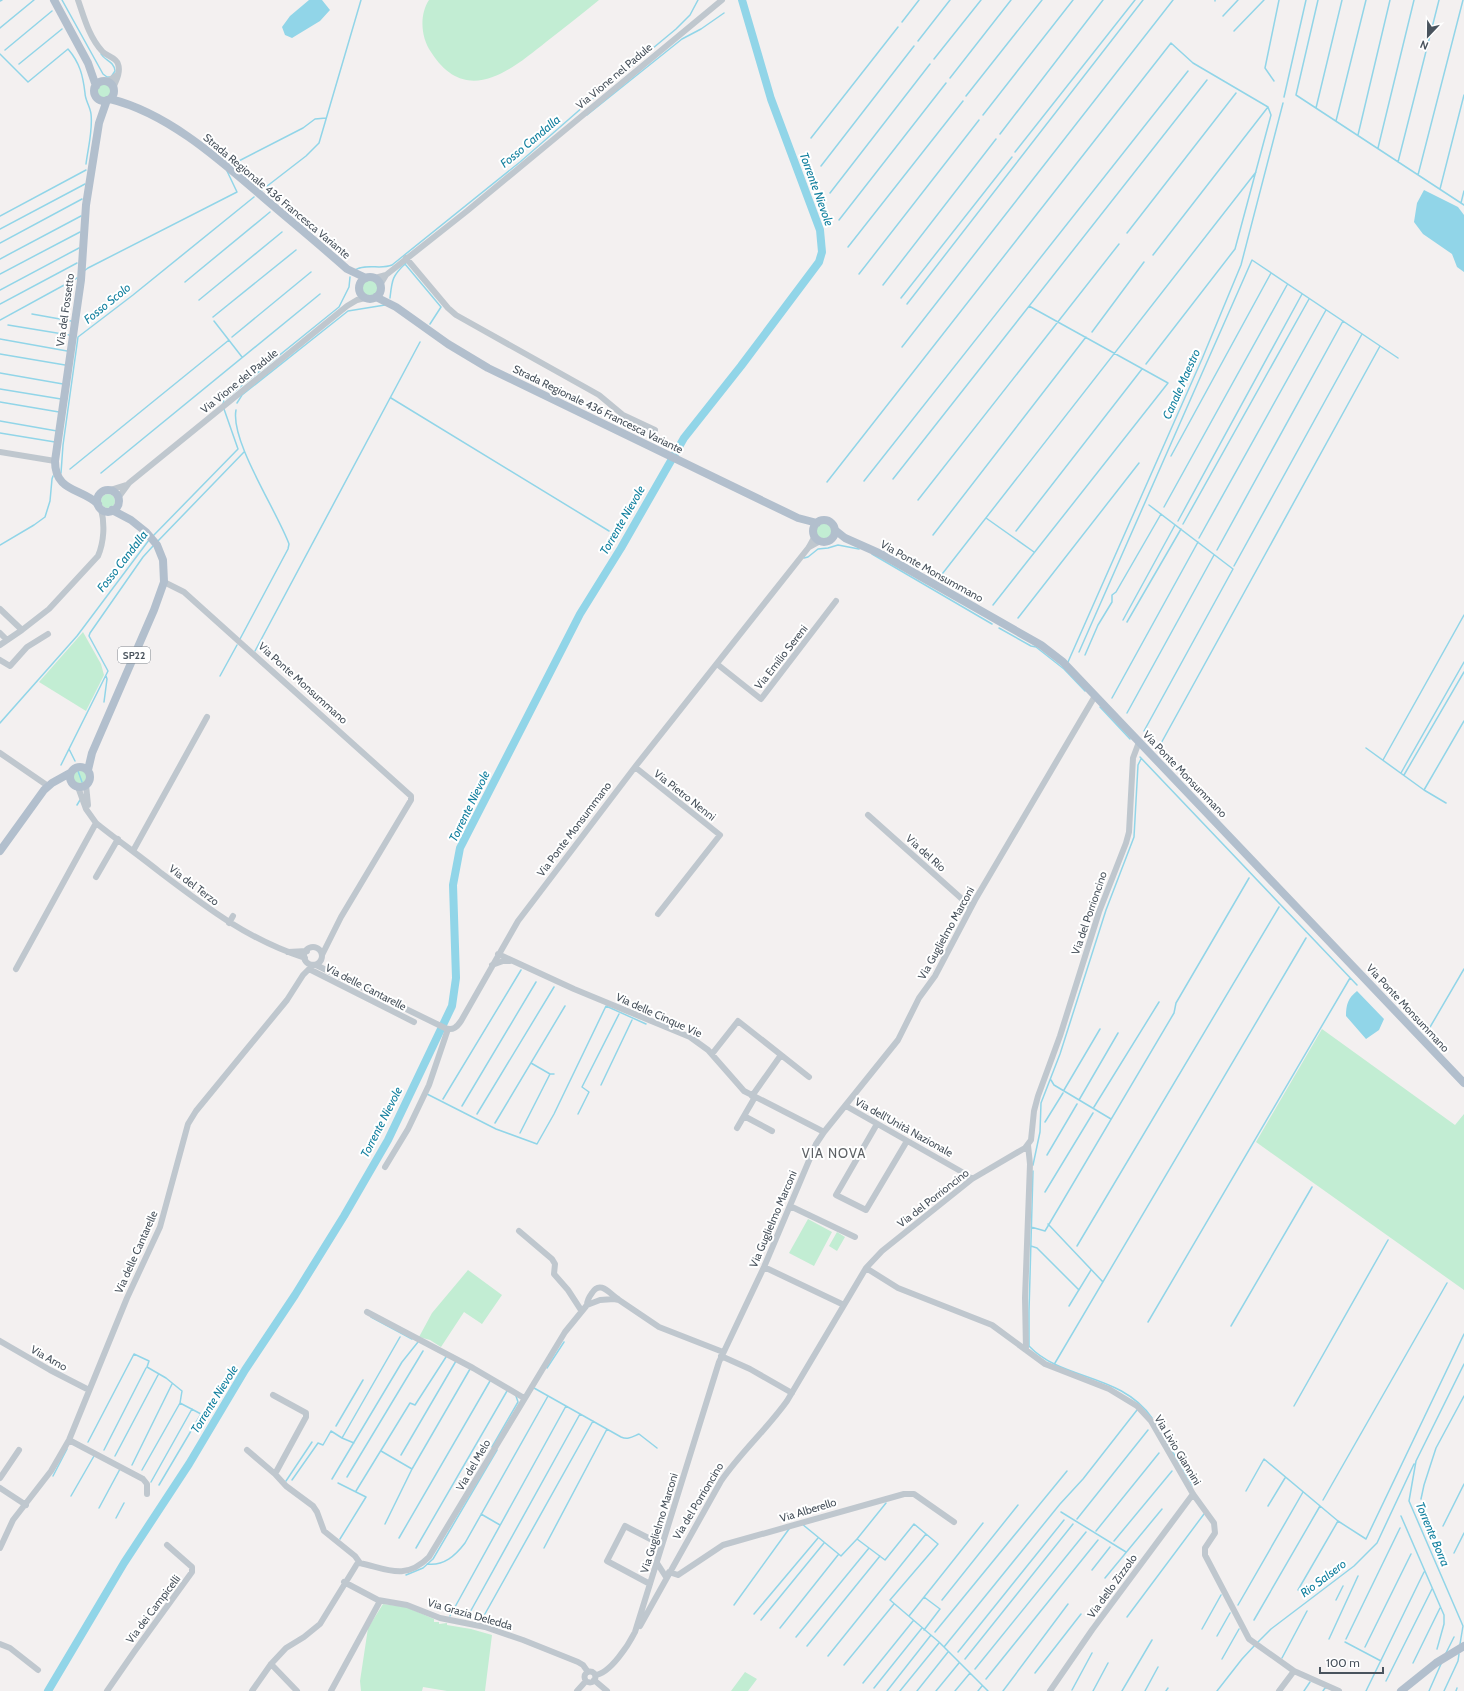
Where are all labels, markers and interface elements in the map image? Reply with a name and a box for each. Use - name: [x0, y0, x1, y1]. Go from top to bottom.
- north arrow: [1408, 16, 1448, 56]
- text: N: [1418, 37, 1430, 53]
- street label: Via Vione nel Padule: [573, 40, 655, 112]
- water label: Fosso Candalla: [497, 112, 563, 170]
- street label: Strada Regionale 436 Francesca Variante: [201, 130, 354, 262]
- water label: Torrente Nievole: [797, 150, 837, 228]
- street label: Via del Fossetto: [53, 273, 77, 347]
- water label: Fosso Scolo: [80, 280, 134, 326]
- street label: Via Vione del Padule: [198, 345, 281, 416]
- water label: Canale Maestro: [1159, 346, 1203, 422]
- street label: Strada Regionale 436 Francesca Variante: [511, 362, 686, 457]
- water label: Torrente Nievole: [596, 482, 648, 557]
- water label: Fosso Candalla: [93, 527, 151, 595]
- street label: Via Ponte Monsummano: [878, 537, 986, 605]
- street label: Via Emilio Sereni: [751, 622, 811, 692]
- street label: Via Ponte Monsummano: [255, 639, 351, 727]
- road number: SP22: [118, 647, 150, 663]
- street label: Via Ponte Monsummano: [1140, 728, 1230, 820]
- street label: Via Pietro Nenni: [651, 766, 719, 824]
- water label: Torrente Nievole: [445, 767, 493, 844]
- street label: Via Ponte Monsummano: [534, 779, 614, 879]
- street label: Via del Rio: [903, 831, 949, 875]
- street label: Via del Terzo: [166, 862, 222, 908]
- street label: Via del Porrioncino: [1068, 869, 1110, 957]
- street label: Via Guglielmo Marconi: [915, 884, 977, 982]
- street label: Via delle Cantarelle: [323, 961, 409, 1014]
- street label: Via Ponte Monsummano: [1364, 961, 1452, 1055]
- street label: Via delle Cinque Vie: [614, 990, 705, 1040]
- water label: Torrente Nievole: [357, 1084, 405, 1160]
- street label: Via dell'Unità Nazionale: [853, 1094, 956, 1160]
- district label: VIA NOVA: [802, 1145, 866, 1161]
- street label: Via del Porrioncino: [894, 1166, 972, 1230]
- street label: Via Guglielmo Marconi: [746, 1168, 800, 1270]
- street label: Via delle Cantarelle: [111, 1208, 161, 1296]
- street label: Via Arno: [28, 1342, 70, 1374]
- water label: Torrente Nievole: [187, 1362, 241, 1436]
- street label: Via Livio Giannini: [1152, 1412, 1204, 1488]
- street label: Via del Melo: [453, 1437, 493, 1493]
- street label: Via del Porrioncino: [670, 1460, 726, 1542]
- street label: Via Guglielmo Marconi: [637, 1471, 681, 1575]
- street label: Via Alberello: [778, 1495, 838, 1525]
- water label: Torrente Borra: [1413, 1499, 1453, 1569]
- street label: Via dello Zizzolo: [1084, 1551, 1140, 1621]
- water label: Rio Salsero: [1297, 1556, 1349, 1600]
- street label: Via dei Campicelli: [123, 1572, 183, 1646]
- street label: Via Grazia Deledda: [426, 1595, 515, 1633]
- scale bar: [1320, 1649, 1383, 1675]
- text: 100 m: [1326, 1655, 1360, 1670]

